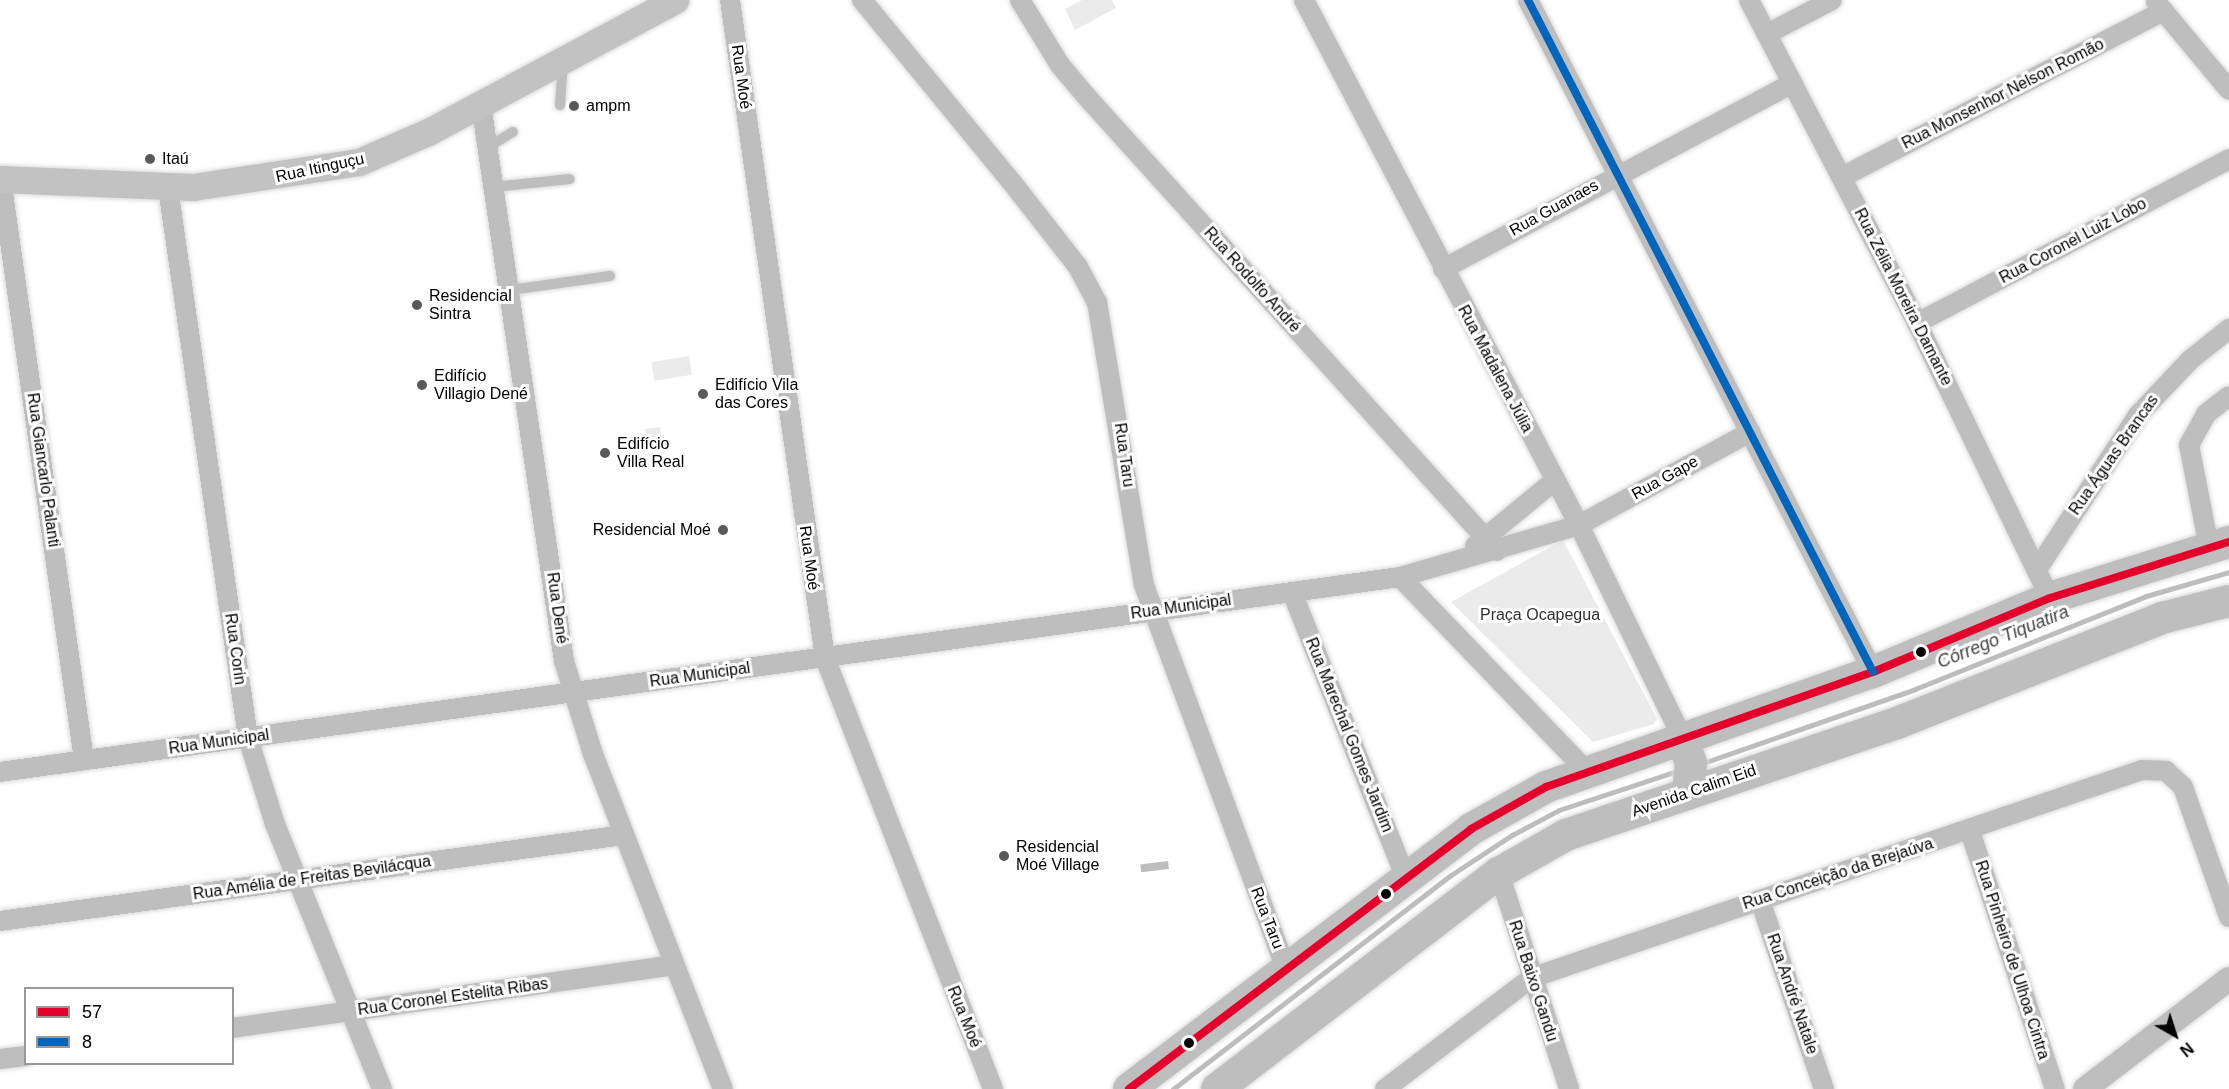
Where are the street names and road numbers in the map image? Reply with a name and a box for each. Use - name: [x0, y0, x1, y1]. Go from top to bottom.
- street label: Rua Monsenhor Nelson Romão: [1899, 35, 2107, 153]
- street label: Rua Moé: [727, 44, 755, 110]
- street label: Rua Itinguçu: [274, 149, 366, 187]
- street label: Rua Guanaes: [1506, 176, 1602, 240]
- street label: Rua Coronel Luiz Lobo: [1996, 194, 2150, 288]
- street label: Rua Zélia Moreira Damante: [1850, 205, 1956, 389]
- street label: Rua Rodolfo André: [1199, 223, 1305, 337]
- street label: Rua Madalena Júlia: [1453, 302, 1537, 436]
- street label: Rua Águas Brancas: [2065, 391, 2163, 519]
- street label: Rua Giancarlo Palanti: [23, 392, 63, 548]
- street label: Rua Taru: [1110, 422, 1138, 488]
- street label: Rua Gape: [1628, 452, 1702, 504]
- street label: Rua Moé: [795, 525, 823, 591]
- street label: Rua Dené: [542, 571, 572, 645]
- street label: Rua Municipal: [1129, 590, 1233, 624]
- street label: Rua Corin: [220, 612, 250, 686]
- street label: Rua Marechal Gomes Jardim: [1301, 635, 1397, 835]
- street label: Rua Municipal: [648, 658, 752, 692]
- street label: Rua Municipal: [167, 725, 271, 759]
- street label: Avenida Calim Eid: [1629, 761, 1759, 821]
- street label: Rua Conceição da Brejaúva: [1740, 834, 1936, 914]
- street label: Rua Amélia de Freitas Bevilácqua: [191, 852, 433, 904]
- street label: Rua Pinheiro de Ulhoa Cintra: [1971, 858, 2053, 1062]
- street label: Rua Taru: [1246, 884, 1288, 952]
- street label: Rua Baixo Gandu: [1504, 918, 1562, 1044]
- street label: Rua André Natale: [1762, 931, 1822, 1057]
- street label: Rua Coronel Estelita Ribas: [357, 974, 549, 1020]
- street label: Rua Moé: [943, 983, 985, 1051]

